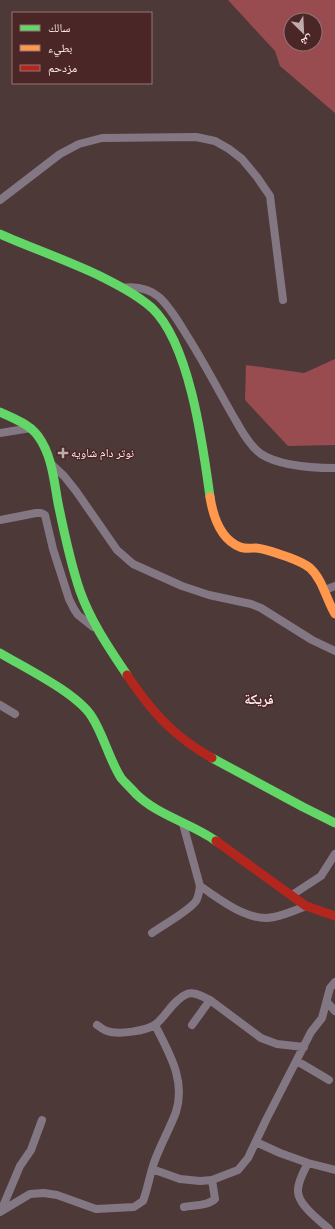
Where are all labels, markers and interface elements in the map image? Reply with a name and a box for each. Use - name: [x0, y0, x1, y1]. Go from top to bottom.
- legend: [12, 12, 152, 84]
- north arrow: [283, 12, 323, 52]
- text: سالك: [48, 21, 70, 35]
- text: ش: [298, 31, 315, 49]
- text: بطيء: [48, 41, 72, 58]
- text: مزدحم: [48, 61, 77, 76]
- place label: نوتر دام شاويه: [71, 446, 134, 461]
- marker: نوتر دام شاويه: [58, 448, 68, 458]
- district label: فريكة: [244, 691, 274, 708]

